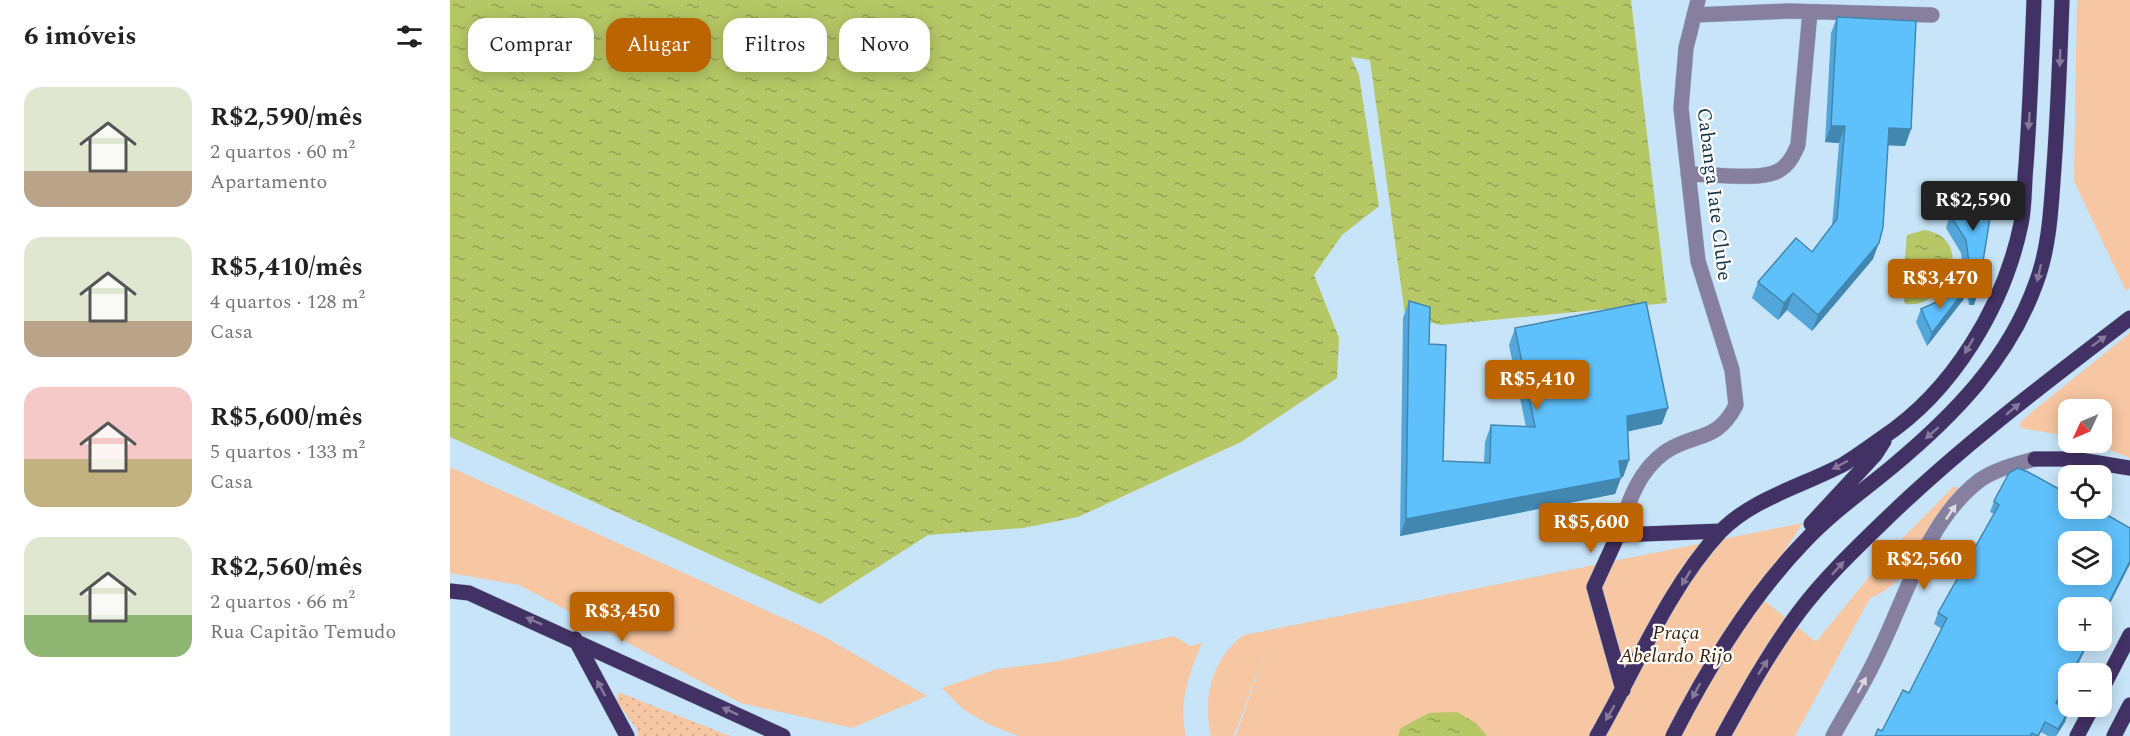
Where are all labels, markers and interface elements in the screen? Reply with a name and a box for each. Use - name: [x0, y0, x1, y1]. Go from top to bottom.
- text: 6 imóveis: [24, 16, 137, 56]
- chip: Comprar: [468, 18, 594, 72]
- chip: Alugar: [606, 18, 711, 72]
- chip: Filtros: [723, 18, 827, 72]
- chip: Novo: [839, 18, 930, 72]
- icon: filters: [393, 20, 426, 53]
- one-way arrow: [2055, 49, 2065, 68]
- text: R$2,590/mês: [210, 97, 363, 137]
- street label: Cabanga Iate Clube: [1689, 106, 1740, 282]
- icon: home: [72, 111, 144, 183]
- one-way arrow: [2024, 112, 2034, 131]
- text: 2 quartos · 60 m²: [210, 137, 355, 167]
- text: Apartamento: [210, 167, 327, 197]
- pin: R$2,590: [1918, 181, 2028, 232]
- text: R$2,590: [1935, 185, 2011, 215]
- text: R$5,410/mês: [210, 247, 363, 287]
- pin: R$3,470: [1885, 259, 1995, 310]
- icon: home: [72, 261, 144, 333]
- text: R$3,470: [1902, 263, 1978, 293]
- one-way arrow: [2033, 264, 2043, 282]
- text: 4 quartos · 128 m²: [210, 287, 365, 317]
- text: Casa: [210, 317, 253, 347]
- one-way arrow: [2091, 335, 2107, 348]
- one-way arrow: [1964, 338, 1974, 355]
- pin: R$5,410: [1482, 360, 1592, 411]
- text: R$5,410: [1499, 364, 1575, 394]
- text: R$5,600/mês: [210, 397, 363, 437]
- north arrow: [2058, 399, 2112, 453]
- map controls: [2058, 399, 2112, 717]
- one-way arrow: [2005, 403, 2020, 416]
- icon: home: [72, 411, 144, 483]
- one-way arrow: [1924, 426, 1940, 439]
- text: 5 quartos · 133 m²: [210, 437, 365, 467]
- one-way arrow: [1831, 460, 1848, 470]
- button: locate: [2058, 465, 2112, 519]
- text: Casa: [210, 467, 253, 497]
- pin: R$5,600: [1536, 503, 1646, 554]
- one-way arrow: [1945, 504, 1956, 520]
- text: R$5,600: [1553, 507, 1629, 537]
- button: layers: [2058, 531, 2112, 585]
- pin: R$2,560: [1869, 540, 1979, 591]
- text: R$2,560: [1886, 544, 1962, 574]
- text: R$2,560/mês: [210, 547, 363, 587]
- icon: home: [72, 561, 144, 633]
- one-way arrow: [1831, 561, 1844, 576]
- one-way arrow: [1681, 570, 1692, 586]
- text: 2 quartos · 66 m²: [210, 587, 355, 617]
- pin: R$3,450: [567, 592, 677, 643]
- text: R$3,450: [584, 596, 660, 626]
- button: +: [2058, 597, 2112, 651]
- one-way arrow: [524, 616, 542, 626]
- text: Rua Capitão Temudo: [210, 617, 396, 647]
- park label: Praça Abelardo Rijo: [1618, 618, 1733, 671]
- one-way arrow: [1757, 659, 1768, 675]
- button: −: [2058, 663, 2112, 717]
- one-way arrow: [1856, 677, 1867, 693]
- one-way arrow: [596, 679, 606, 696]
- one-way arrow: [1691, 683, 1701, 700]
- one-way arrow: [1605, 705, 1616, 721]
- one-way arrow: [721, 707, 738, 716]

